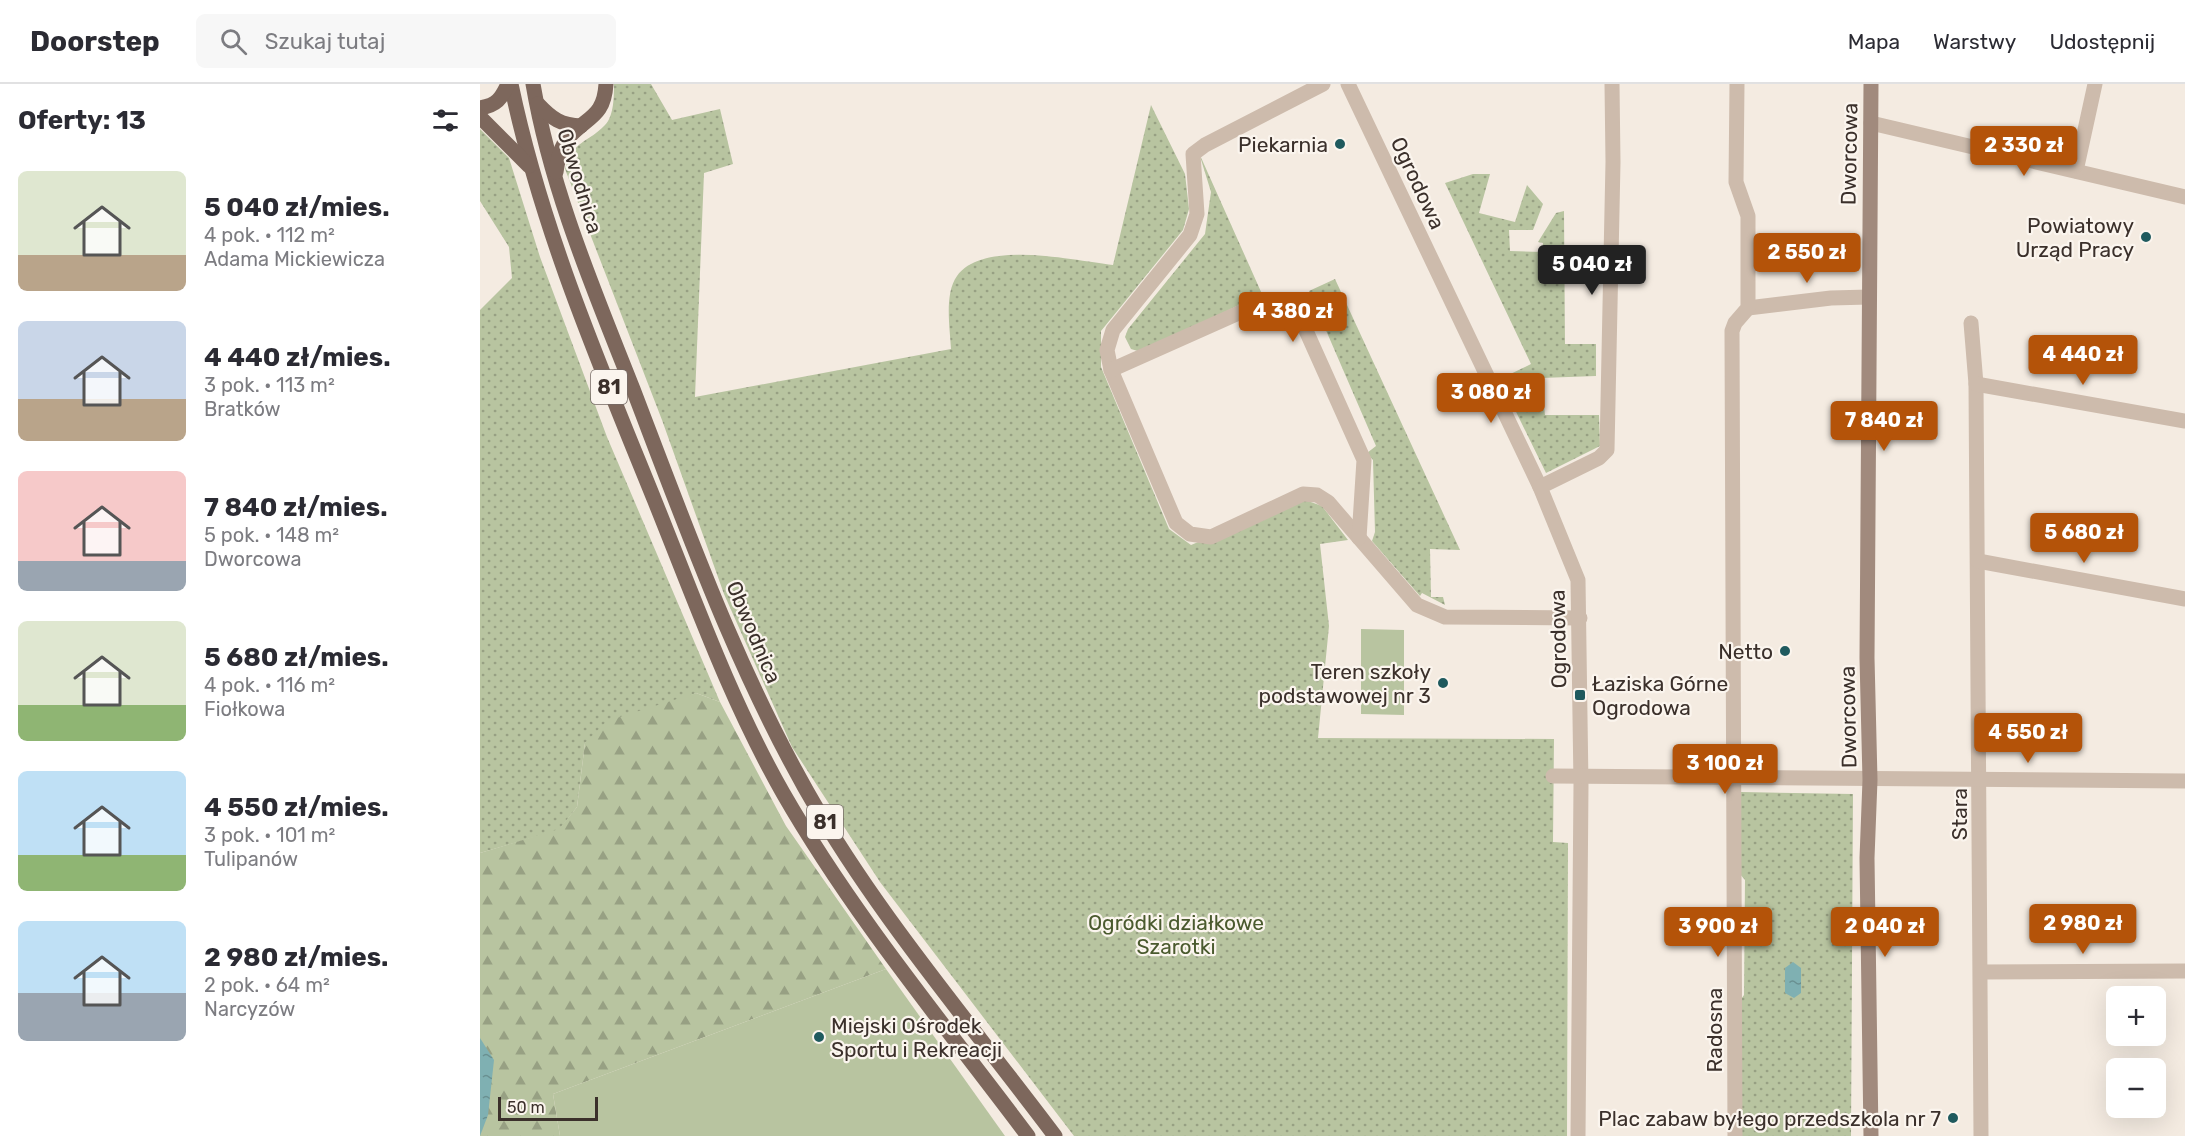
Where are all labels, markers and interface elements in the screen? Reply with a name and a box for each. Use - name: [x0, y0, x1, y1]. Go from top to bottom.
- search box: [196, 14, 616, 68]
- text: Doorstep: [30, 25, 160, 58]
- icon: search: [217, 25, 250, 58]
- text: Szukaj tutaj: [265, 28, 385, 55]
- text: Mapa: [1848, 29, 1900, 54]
- text: Warstwy: [1933, 29, 2016, 54]
- text: Udostępnij: [2049, 29, 2155, 54]
- street label: Dworcowa: [1836, 103, 1862, 205]
- icon: filters: [429, 104, 462, 137]
- text: Oferty: 13: [18, 105, 146, 136]
- street label: Obwodnica: [552, 125, 608, 237]
- pin: 2 330 zł: [1962, 126, 2086, 177]
- place label: Piekarnia: [1238, 132, 1328, 157]
- street label: Ogrodowa: [1386, 133, 1450, 233]
- text: 2 330 zł: [1984, 133, 2064, 157]
- marker: Piekarnia: [1333, 137, 1347, 151]
- text: 5 040 zł/mies.: [204, 192, 390, 223]
- icon: home: [66, 195, 138, 267]
- place label: Powiatowy Urząd Pracy: [2016, 213, 2134, 262]
- text: 4 pok. · 112 m²: [204, 223, 335, 247]
- marker: Powiatowy Urząd Pracy: [2139, 230, 2153, 244]
- pin: 2 550 zł: [1745, 233, 1869, 284]
- text: 2 550 zł: [1768, 240, 1846, 264]
- pin: 5 040 zł: [1530, 245, 1654, 296]
- text: Adama Mickiewicza: [204, 247, 385, 271]
- text: 5 040 zł: [1552, 252, 1632, 276]
- pin: 4 380 zł: [1231, 292, 1355, 343]
- text: 4 380 zł: [1253, 299, 1333, 323]
- pin: 4 440 zł: [2021, 335, 2145, 386]
- text: 4 440 zł/mies.: [204, 342, 391, 373]
- text: 4 440 zł: [2042, 342, 2124, 366]
- icon: home: [66, 345, 138, 417]
- road number: 81: [591, 370, 627, 404]
- text: 3 pok. · 113 m²: [204, 373, 335, 397]
- pin: 3 080 zł: [1429, 373, 1553, 424]
- text: 3 080 zł: [1451, 380, 1531, 404]
- text: Bratków: [204, 397, 281, 421]
- pin: 7 840 zł: [1822, 401, 1946, 452]
- text: 7 840 zł: [1845, 408, 1923, 432]
- text: 7 840 zł/mies.: [204, 492, 388, 523]
- icon: home: [66, 495, 138, 567]
- pin: 5 680 zł: [2022, 513, 2146, 564]
- text: 5 680 zł: [2044, 520, 2124, 544]
- text: 5 pok. · 148 m²: [204, 523, 339, 547]
- text: Dworcowa: [204, 547, 301, 571]
- street label: Obwodnica: [721, 577, 787, 687]
- street label: Ogrodowa: [1545, 589, 1571, 689]
- place label: Netto: [1718, 639, 1773, 664]
- text: 5 680 zł/mies.: [204, 642, 389, 673]
- marker: Netto: [1778, 644, 1792, 658]
- icon: home: [66, 645, 138, 717]
- place label: Teren szkoły podstawowej nr 3: [1258, 659, 1431, 708]
- street label: Dworcowa: [1835, 666, 1861, 768]
- place label: Łaziska Górne Ogrodowa: [1592, 671, 1728, 720]
- text: 4 pok. · 116 m²: [204, 673, 335, 697]
- marker: Teren szkoły podstawowej nr 3: [1436, 676, 1450, 690]
- marker: Łaziska Górne Ogrodowa: [1573, 688, 1587, 702]
- text: Fiołkowa: [204, 697, 285, 721]
- pin: 4 550 zł: [1966, 713, 2090, 764]
- text: 4 550 zł: [1988, 720, 2068, 744]
- pin: 3 100 zł: [1663, 744, 1787, 795]
- text: 3 100 zł: [1687, 751, 1763, 775]
- street label: Stara: [1947, 788, 1972, 840]
- text: 4 550 zł/mies.: [204, 792, 389, 823]
- icon: home: [66, 795, 138, 867]
- road number: 81: [807, 805, 843, 839]
- text: 3 pok. · 101 m²: [204, 823, 335, 847]
- text: Tulipanów: [204, 847, 298, 871]
- pin: 2 980 zł: [2021, 904, 2145, 955]
- pin: 3 900 zł: [1656, 907, 1780, 958]
- pin: 2 040 zł: [1823, 907, 1947, 958]
- park label: Ogródki działkowe Szarotki: [1088, 910, 1264, 959]
- text: 2 980 zł: [2043, 911, 2123, 935]
- text: 3 900 zł: [1678, 914, 1758, 938]
- text: 2 040 zł: [1845, 914, 1925, 938]
- text: 2 980 zł/mies.: [204, 942, 388, 973]
- icon: home: [66, 945, 138, 1017]
- text: 2 pok. · 64 m²: [204, 973, 330, 997]
- map controls: [2106, 986, 2166, 1118]
- button: +: [2106, 986, 2166, 1046]
- street label: Radosna: [1702, 988, 1727, 1072]
- text: Narcyzów: [204, 997, 295, 1021]
- place label: Miejski Ośrodek Sportu i Rekreacji: [831, 1013, 1002, 1062]
- marker: Miejski Ośrodek Sportu i Rekreacji: [812, 1030, 826, 1044]
- button: −: [2106, 1058, 2166, 1118]
- scale bar: [498, 1094, 598, 1122]
- text: 50 m: [507, 1098, 545, 1117]
- place label: Plac zabaw byłego przedszkola nr 7: [1598, 1106, 1941, 1131]
- marker: Plac zabaw byłego przedszkola nr 7: [1946, 1111, 1960, 1125]

